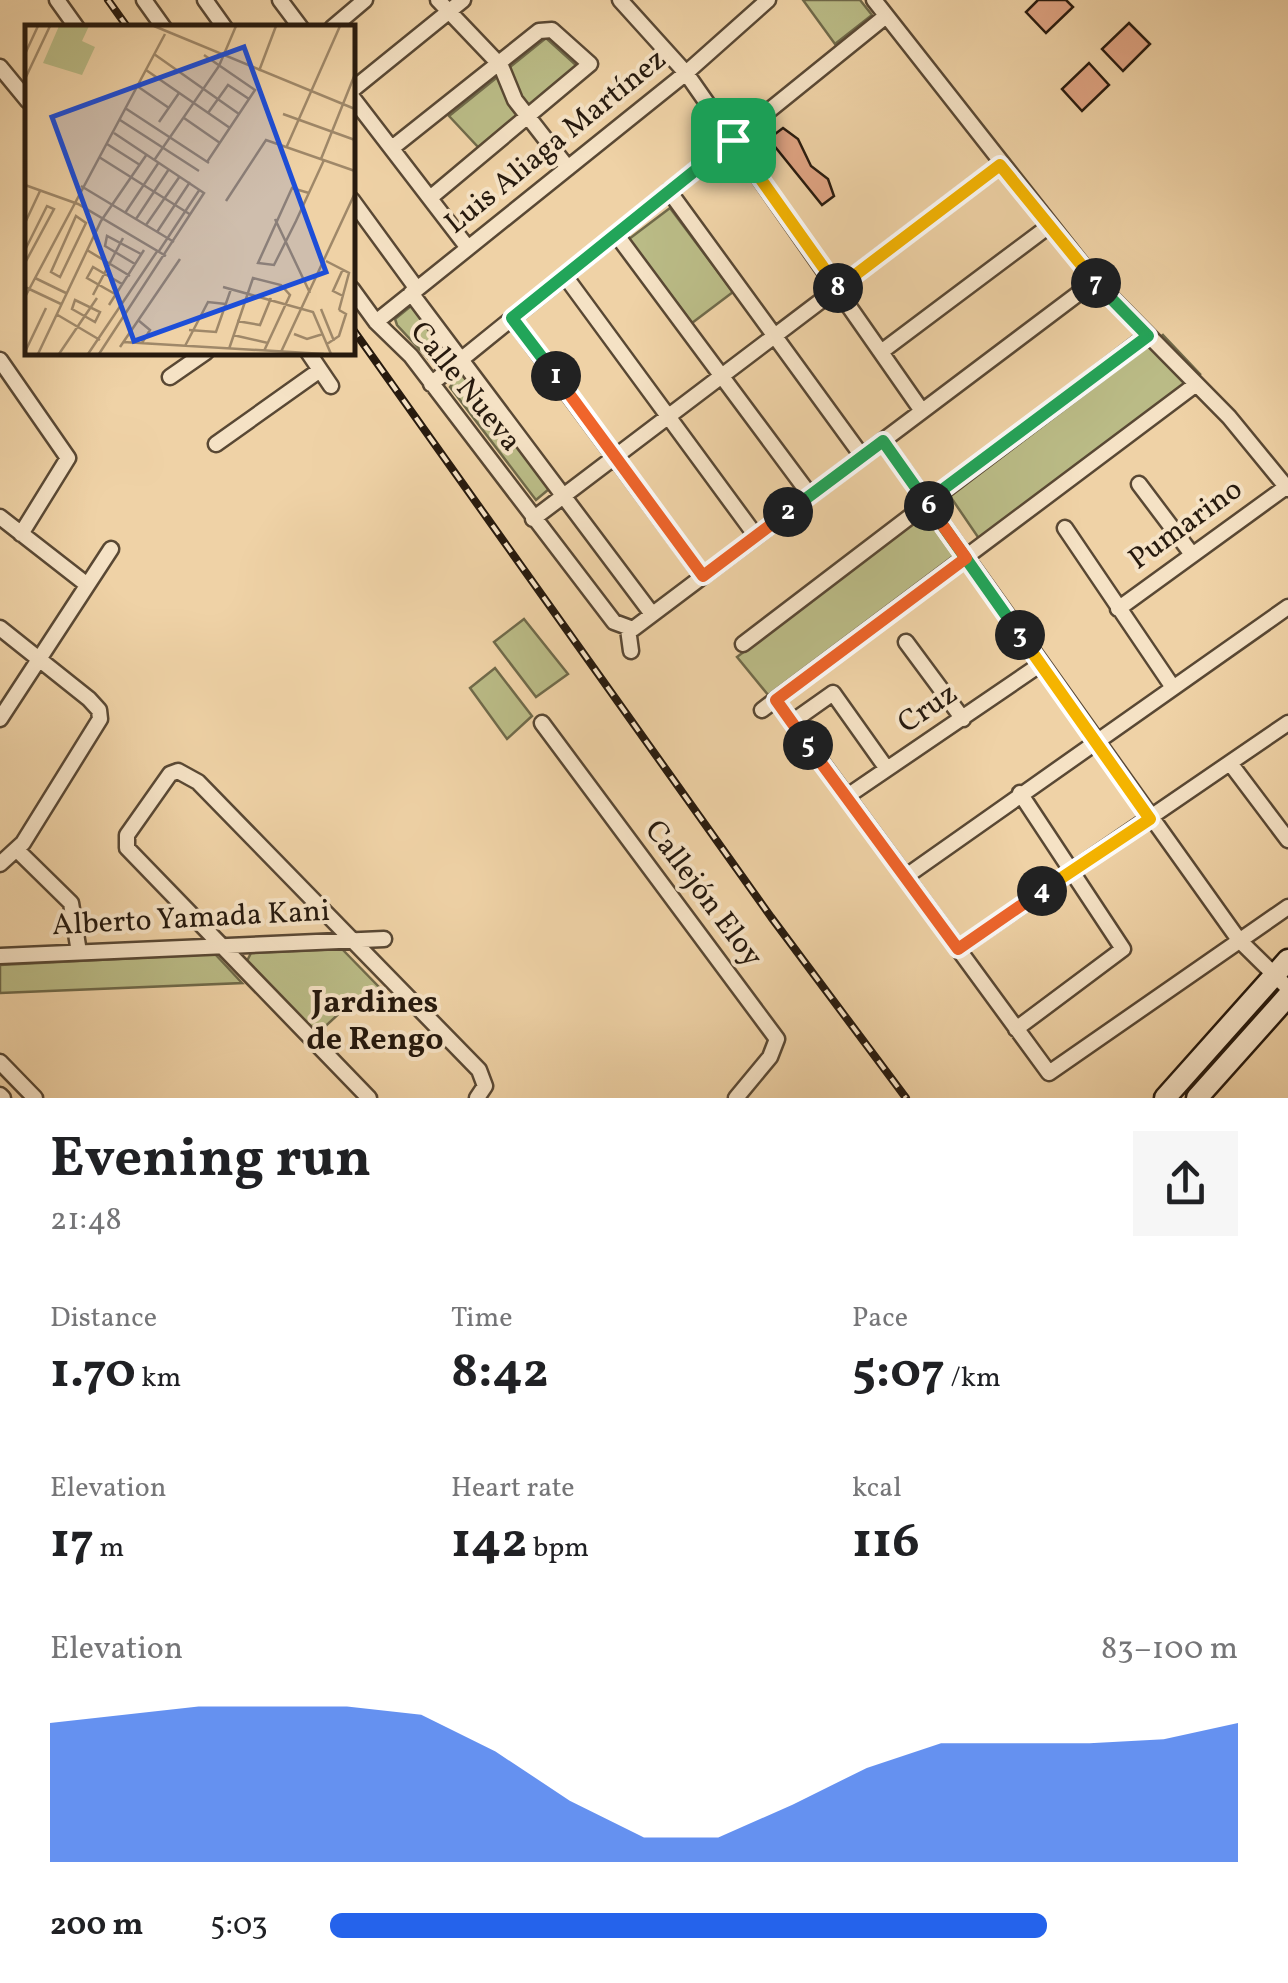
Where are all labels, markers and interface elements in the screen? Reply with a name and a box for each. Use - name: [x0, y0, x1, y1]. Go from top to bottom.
- inset map: [25, 25, 355, 355]
- street label: Luis Aliaga Martínez: [436, 39, 676, 245]
- pin: [691, 98, 776, 183]
- icon: arrive: [706, 113, 761, 168]
- pin: 7: [1071, 258, 1121, 308]
- pin: 8: [813, 263, 863, 313]
- text: 7: [1089, 263, 1103, 302]
- text: 8: [830, 268, 846, 307]
- street label: Calle Nueva: [399, 313, 531, 461]
- pin: 1: [531, 351, 581, 401]
- text: 1: [550, 356, 562, 395]
- street label: Pumarino: [1121, 469, 1251, 581]
- pin: 6: [904, 481, 954, 531]
- text: 6: [921, 486, 937, 525]
- pin: 2: [763, 487, 813, 537]
- text: 2: [781, 492, 795, 531]
- pin: 3: [995, 610, 1045, 660]
- text: 3: [1013, 615, 1027, 654]
- street label: Cruz: [890, 674, 966, 744]
- pin: 5: [783, 720, 833, 770]
- text: 5: [801, 725, 815, 764]
- street label: Callejón Eloy: [634, 812, 772, 976]
- pin: 4: [1017, 866, 1067, 916]
- text: 4: [1034, 871, 1050, 910]
- street label: Alberto Yamada Kani: [51, 891, 331, 947]
- district label: Jardines de Rengo: [306, 982, 444, 1063]
- text: Evening run: [50, 1123, 371, 1199]
- button: share: [1133, 1131, 1238, 1236]
- text: 21:48: [50, 1199, 122, 1243]
- text: Distance: [50, 1299, 157, 1338]
- text: Time: [451, 1299, 512, 1338]
- text: Pace: [852, 1299, 908, 1338]
- text: 1.70: [50, 1338, 136, 1408]
- text: 8:42: [451, 1338, 549, 1408]
- text: 5:07: [852, 1338, 945, 1408]
- text: km: [136, 1359, 181, 1398]
- text: /km: [945, 1359, 1001, 1398]
- text: Elevation: [50, 1469, 166, 1508]
- text: Heart rate: [451, 1469, 575, 1508]
- text: kcal: [852, 1469, 902, 1508]
- text: 17: [50, 1508, 94, 1578]
- text: 142: [451, 1508, 527, 1578]
- text: 116: [852, 1508, 920, 1578]
- text: m: [94, 1529, 124, 1568]
- text: bpm: [527, 1529, 589, 1568]
- text: Elevation: [50, 1628, 183, 1672]
- text: 83–100 m: [1101, 1628, 1238, 1672]
- text: 200 m: [50, 1904, 144, 1948]
- text: 5:03: [210, 1904, 268, 1948]

